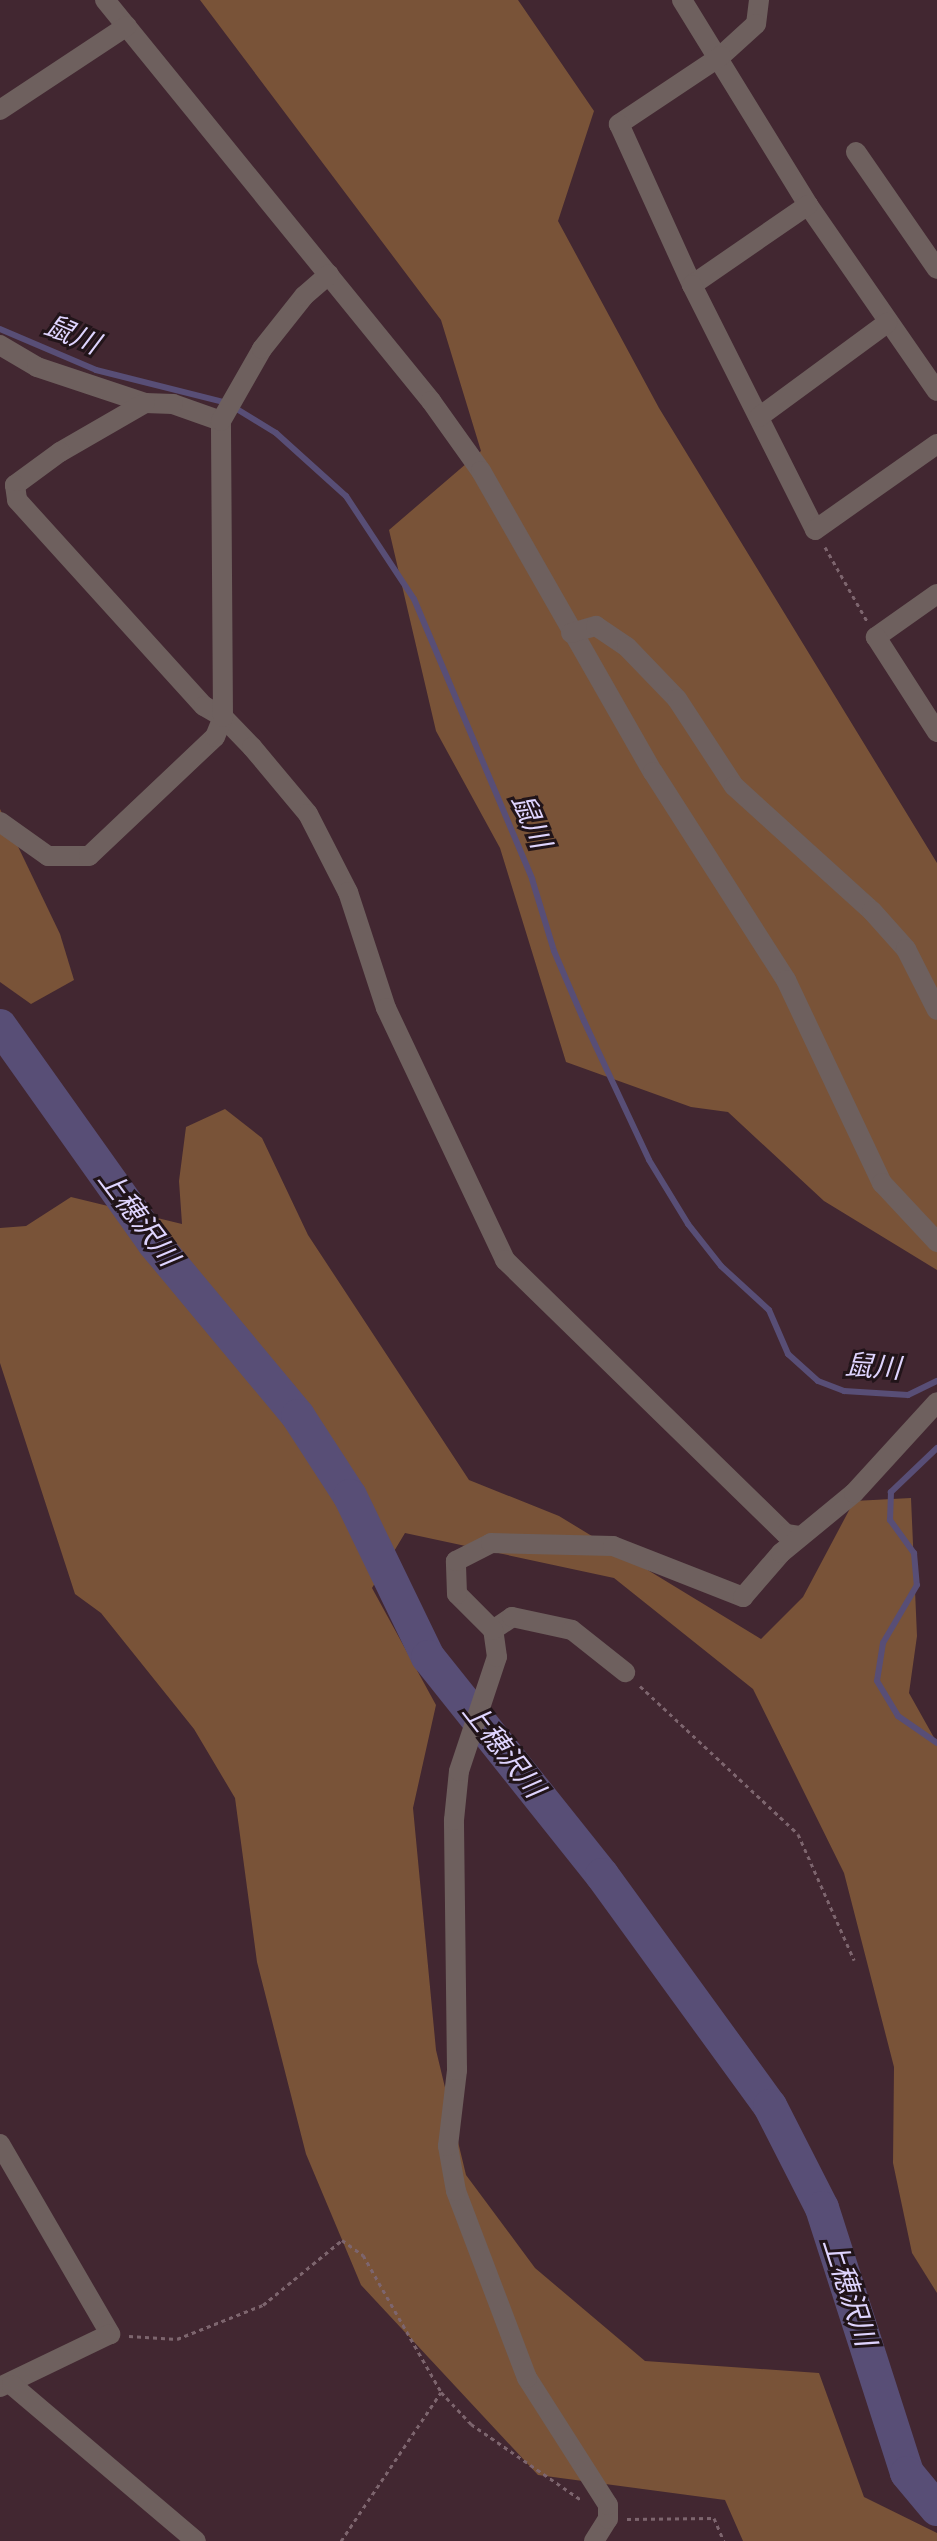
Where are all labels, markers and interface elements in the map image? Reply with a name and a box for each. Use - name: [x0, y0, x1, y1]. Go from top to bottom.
- water label: 鼠川: [40, 309, 104, 361]
- water label: 鼠川: [505, 789, 557, 853]
- water label: 上穂沢川: [91, 1163, 185, 1273]
- water label: 鼠川: [844, 1348, 902, 1386]
- water label: 上穂沢川: [455, 1696, 551, 1804]
- water label: 上穂沢川: [816, 2234, 882, 2350]

